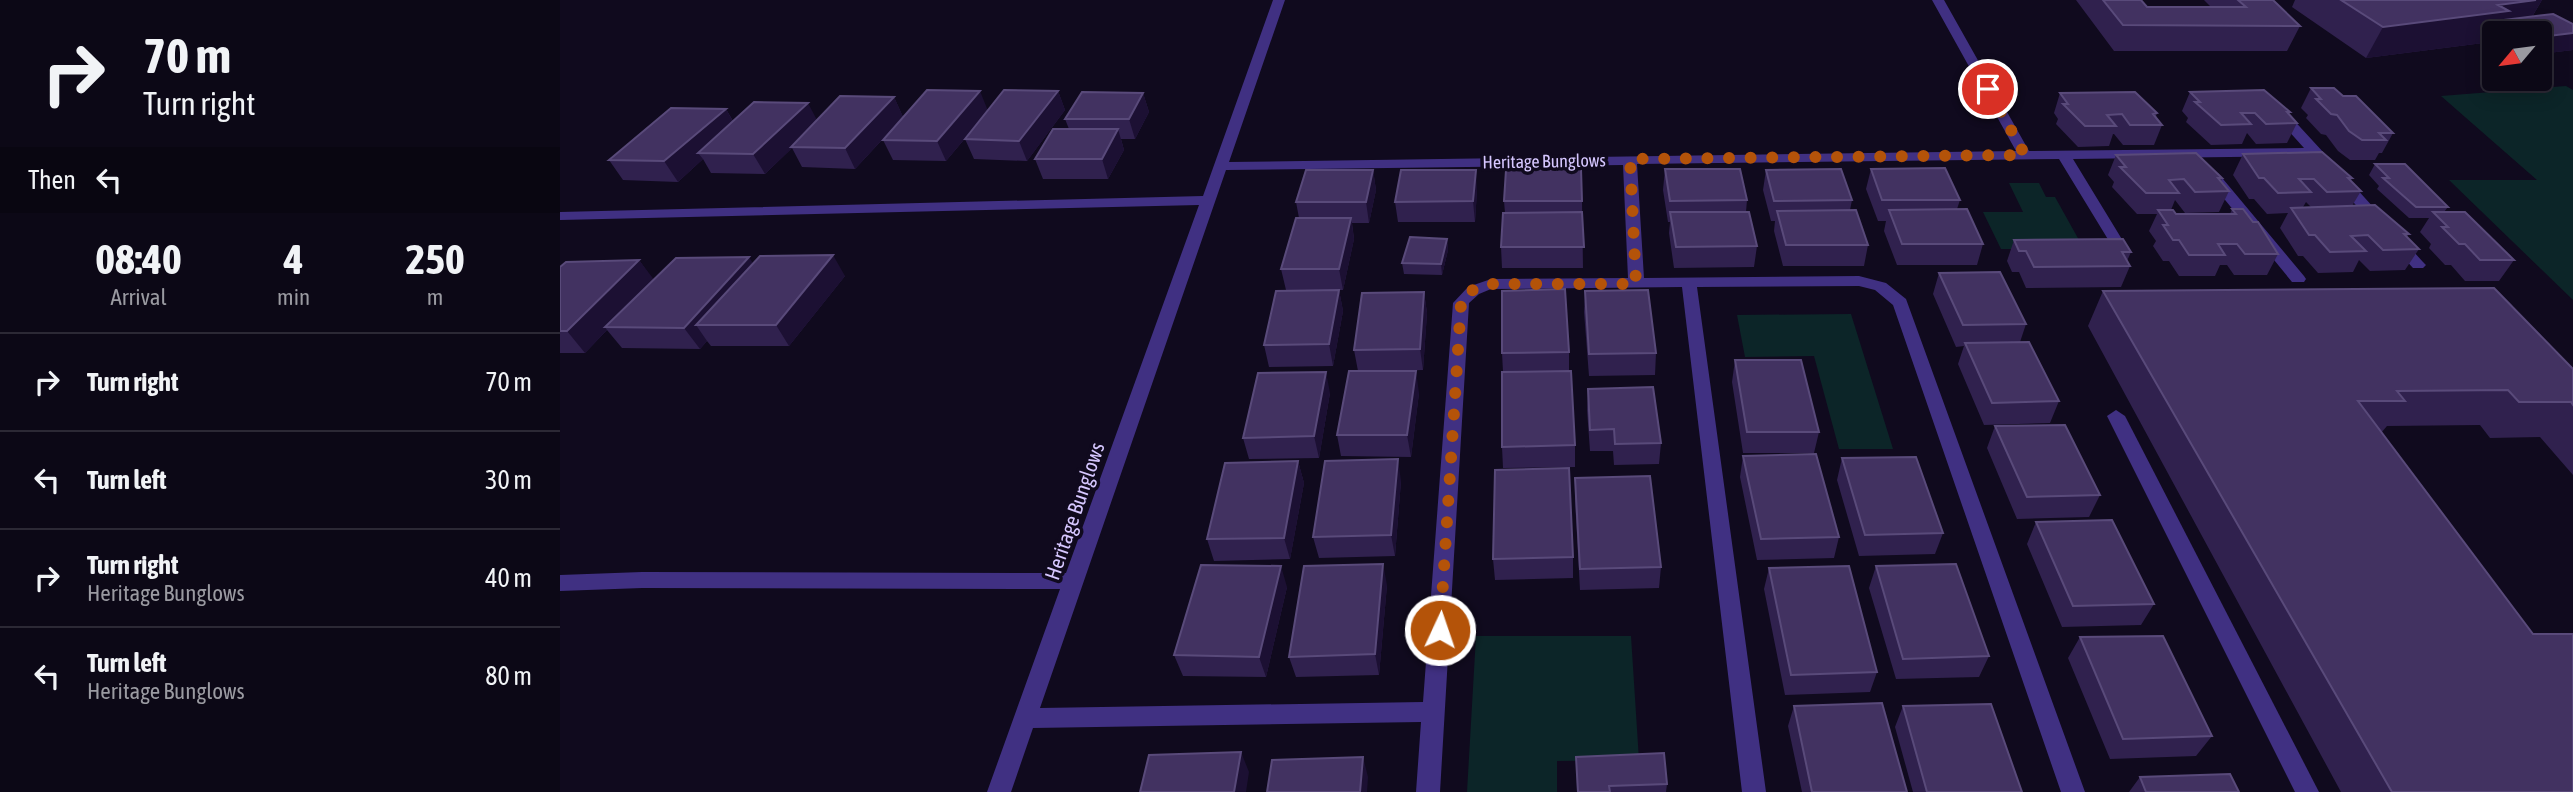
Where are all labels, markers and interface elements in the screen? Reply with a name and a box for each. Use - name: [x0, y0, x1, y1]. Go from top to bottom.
- north arrow: [2482, 21, 2552, 91]
- map controls: [2482, 21, 2552, 91]
- text: 70 m: [143, 27, 231, 83]
- icon: right: [28, 28, 119, 119]
- pin: [1958, 59, 2018, 119]
- icon: arrive: [1969, 70, 2007, 108]
- text: Turn right: [143, 85, 256, 122]
- street label: Heritage Bunglows: [1482, 149, 1606, 173]
- icon: left: [90, 161, 128, 199]
- text: Then: [28, 165, 76, 195]
- text: 08:40: [95, 235, 182, 283]
- text: 4: [284, 235, 303, 283]
- text: 250: [405, 235, 465, 283]
- text: Arrival: [110, 284, 167, 310]
- text: min: [277, 284, 310, 310]
- text: m: [427, 284, 443, 310]
- icon: right: [28, 363, 66, 401]
- text: Turn right: [87, 367, 178, 397]
- text: 70 m: [485, 367, 532, 397]
- street label: Heritage Bunglows: [1039, 439, 1109, 583]
- icon: left: [28, 461, 66, 499]
- text: Turn left: [87, 465, 167, 495]
- text: 30 m: [485, 465, 532, 495]
- text: Turn right: [87, 550, 178, 580]
- icon: right: [28, 559, 66, 597]
- text: 40 m: [485, 563, 532, 593]
- text: Heritage Bunglows: [87, 580, 245, 606]
- position arrow: [1403, 593, 1477, 667]
- text: Turn left: [87, 648, 167, 678]
- icon: left: [28, 657, 66, 695]
- text: 80 m: [485, 661, 532, 691]
- text: Heritage Bunglows: [87, 678, 245, 704]

